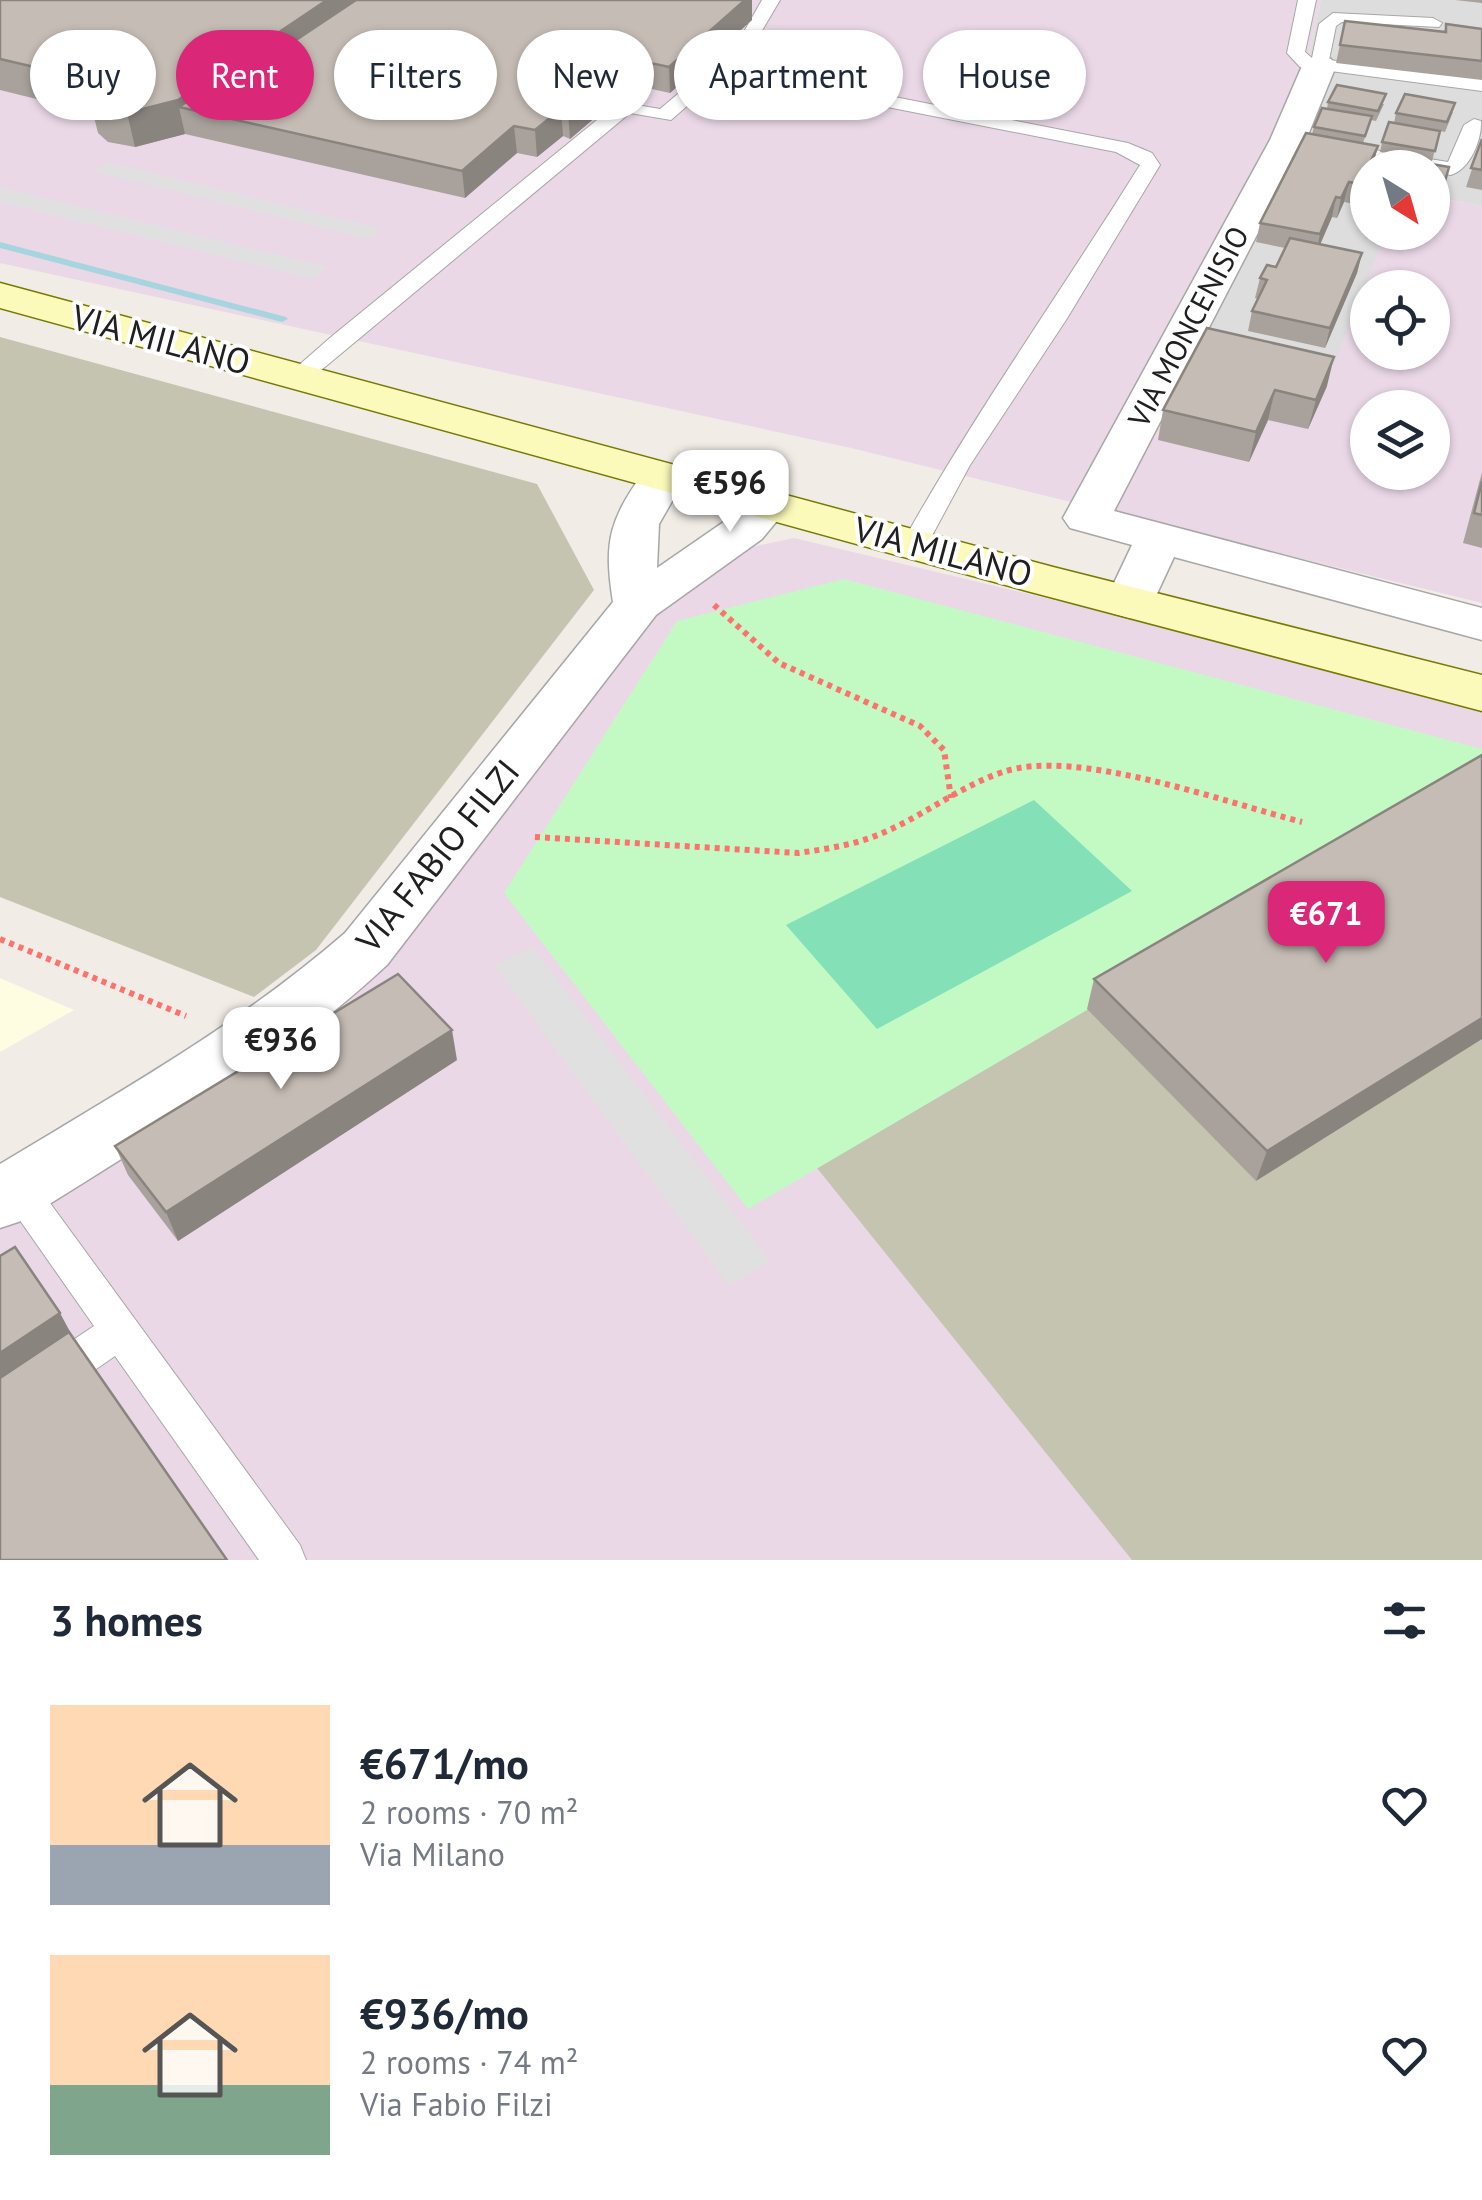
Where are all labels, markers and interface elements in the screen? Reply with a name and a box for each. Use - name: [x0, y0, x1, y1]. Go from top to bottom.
- chip: Buy: [30, 30, 156, 120]
- chip: Rent: [176, 30, 314, 120]
- chip: Filters: [334, 30, 497, 120]
- chip: New: [517, 30, 654, 120]
- chip: Apartment: [674, 30, 903, 120]
- chip: House: [923, 30, 1086, 120]
- north arrow: [1350, 150, 1450, 250]
- map controls: [1350, 150, 1450, 490]
- street label: VIA MONCENISIO: [1118, 219, 1257, 434]
- button: locate: [1350, 270, 1450, 370]
- street label: VIA MILANO: [66, 293, 255, 385]
- button: layers: [1350, 390, 1450, 490]
- pin: €596: [671, 450, 789, 535]
- text: €596: [694, 461, 766, 503]
- street label: VIA MILANO: [848, 505, 1037, 597]
- street label: VIA FABIO FILZI: [345, 749, 529, 962]
- pin: €671: [1267, 881, 1385, 966]
- text: €671: [1290, 892, 1362, 934]
- pin: €936: [222, 1007, 340, 1092]
- text: €936: [245, 1018, 317, 1060]
- text: 3 homes: [50, 1593, 203, 1648]
- icon: filters: [1377, 1593, 1432, 1648]
- text: €671/mo: [360, 1736, 529, 1791]
- icon: home: [130, 1745, 250, 1865]
- icon: heart: [1377, 1778, 1432, 1833]
- text: 2 rooms · 70 m²: [360, 1791, 578, 1833]
- text: Via Milano: [360, 1833, 505, 1875]
- text: €936/mo: [360, 1986, 529, 2041]
- icon: home: [130, 1995, 250, 2115]
- icon: heart: [1377, 2028, 1432, 2083]
- text: 2 rooms · 74 m²: [360, 2041, 578, 2083]
- text: Via Fabio Filzi: [360, 2083, 552, 2125]

